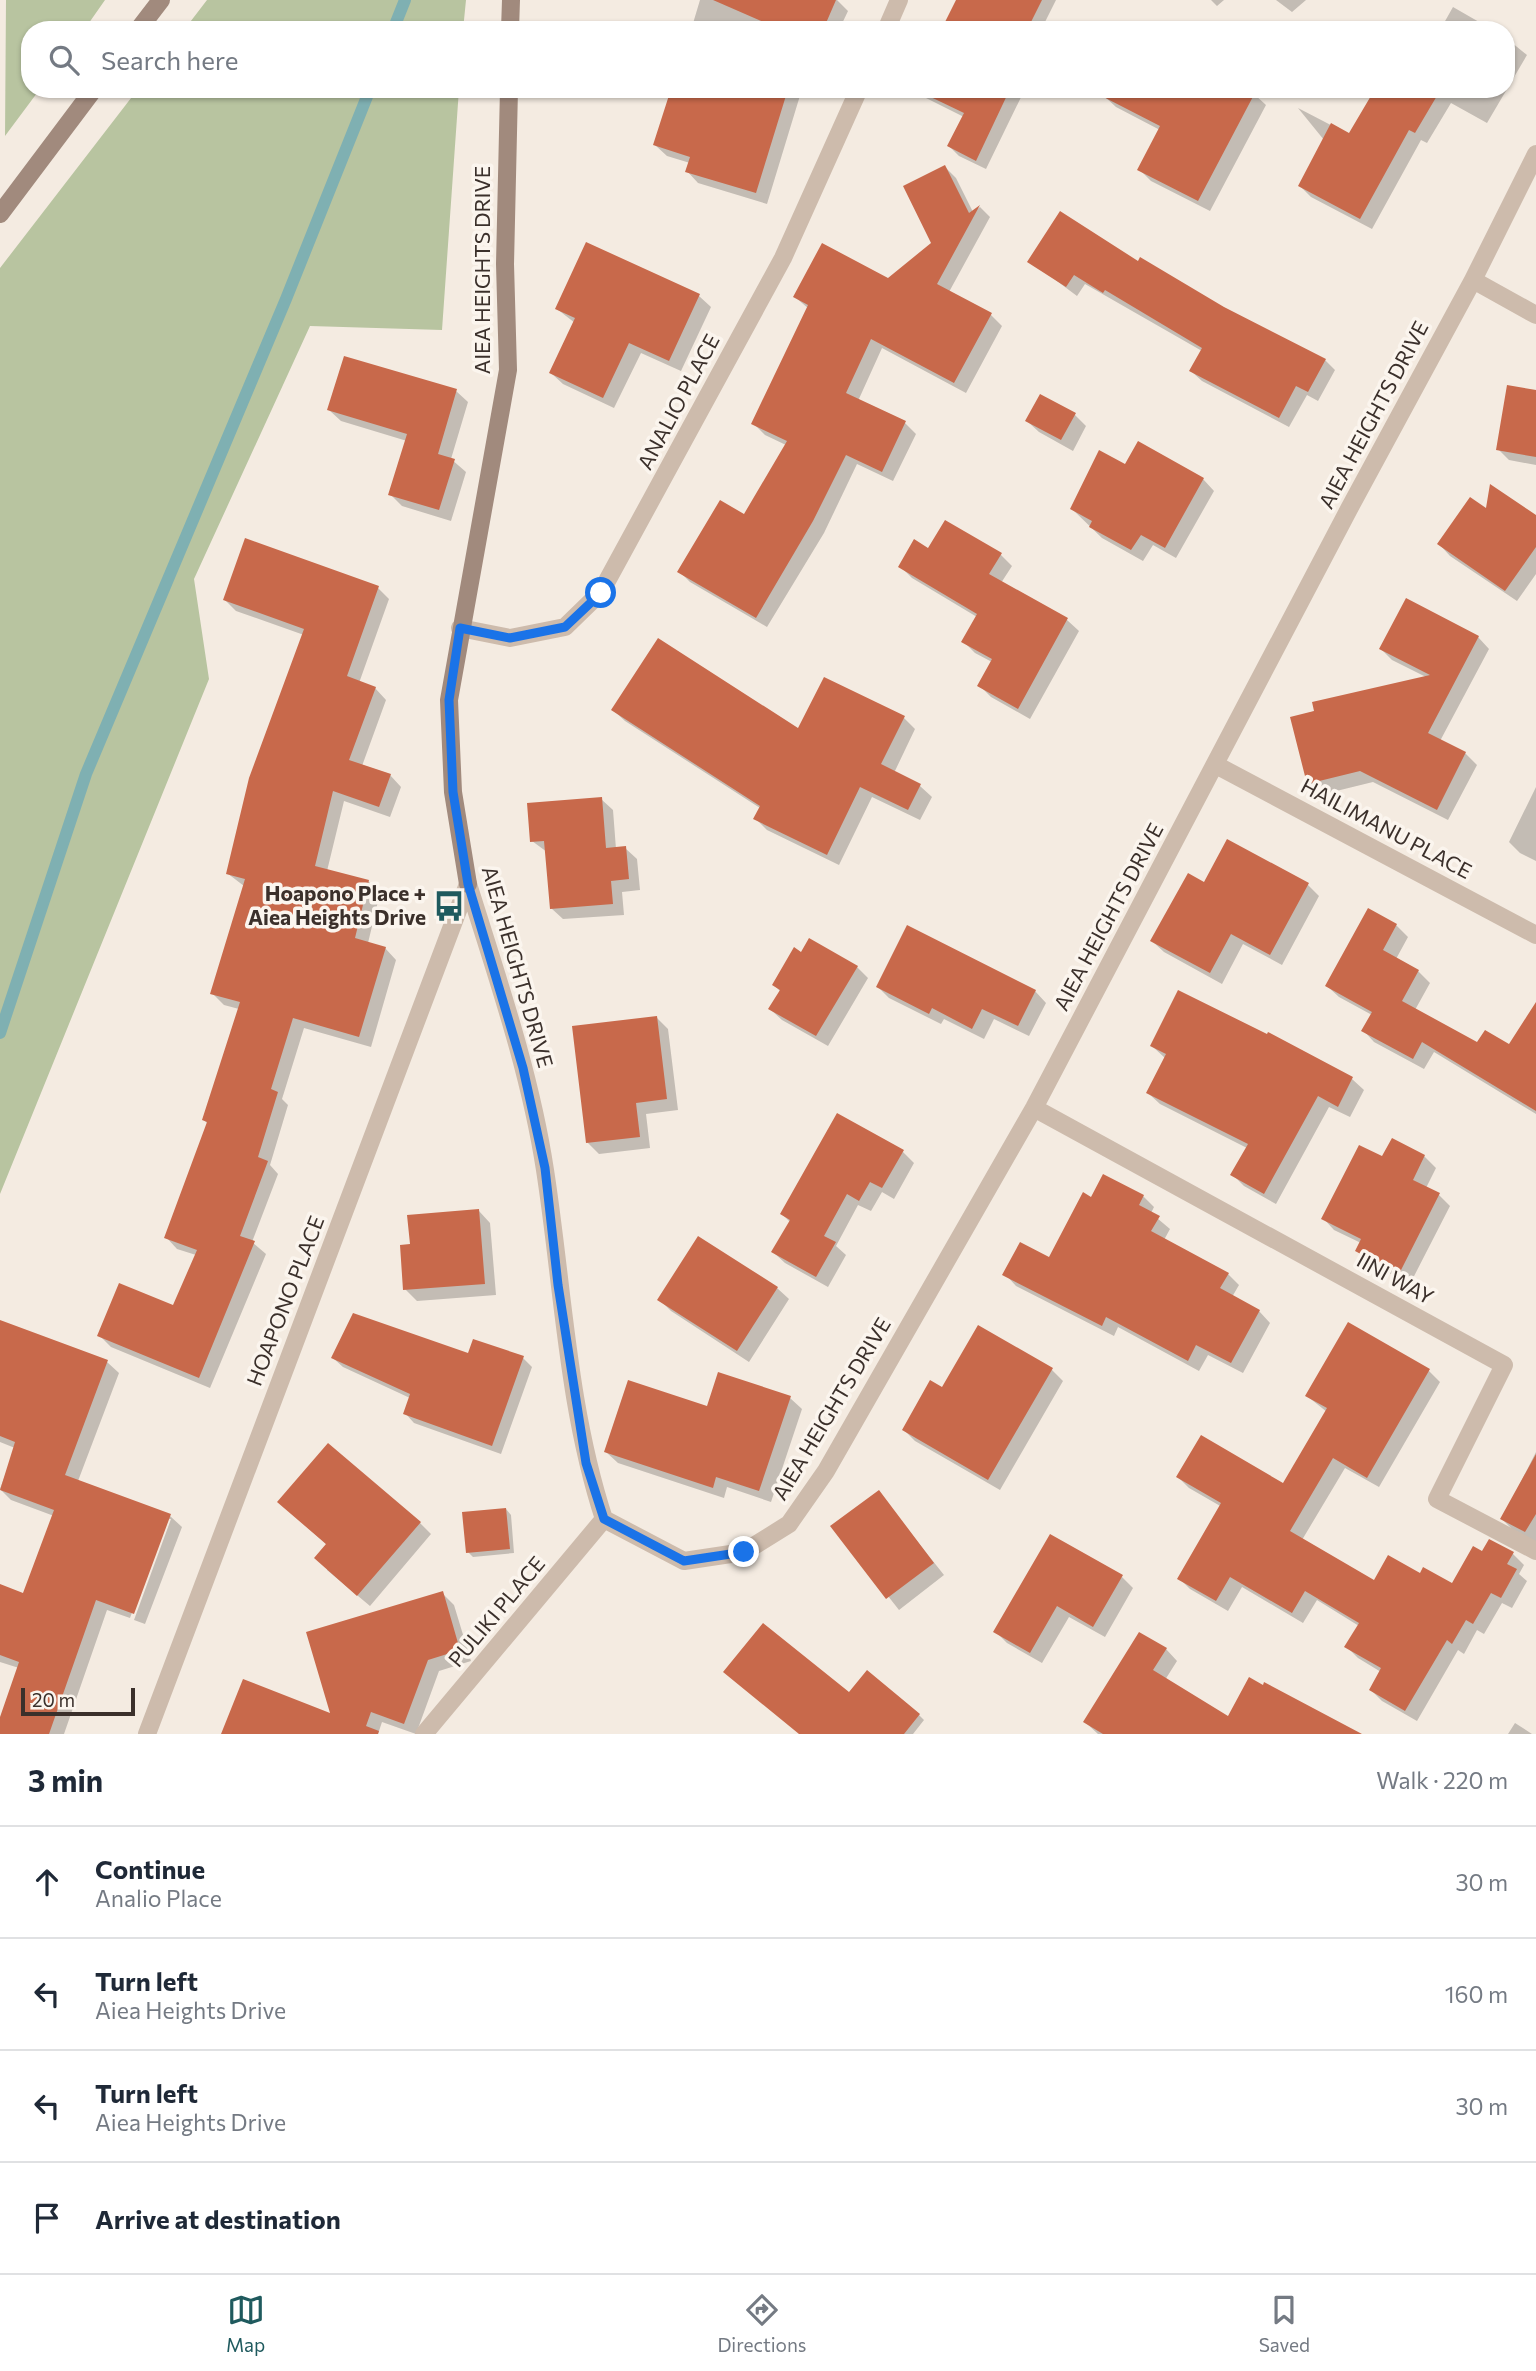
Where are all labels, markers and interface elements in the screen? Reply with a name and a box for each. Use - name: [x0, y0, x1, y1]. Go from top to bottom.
- search box: [21, 21, 1515, 98]
- icon: search: [45, 41, 83, 79]
- text: Search here: [101, 44, 239, 75]
- street label: AIEA HEIGHTS DRIVE: [469, 166, 494, 374]
- street label: AIEA HEIGHTS DRIVE: [1313, 316, 1433, 512]
- street label: ANALIO PLACE: [631, 329, 724, 473]
- route start: [585, 577, 616, 608]
- street label: HAILIMANU PLACE: [1297, 772, 1476, 883]
- street label: AIEA HEIGHTS DRIVE: [1048, 818, 1168, 1014]
- street label: AIEA HEIGHTS DRIVE: [478, 863, 559, 1070]
- place label: Hoapono Place + Aiea Heights Drive: [248, 880, 426, 929]
- bus stop icon: Hoapono Place + Aiea Heights Drive: [432, 889, 466, 923]
- street label: HOAPONO PLACE: [241, 1212, 329, 1389]
- street label: IINI WAY: [1353, 1246, 1439, 1309]
- street label: AIEA HEIGHTS DRIVE: [766, 1312, 895, 1504]
- route end: [728, 1536, 759, 1567]
- street label: PULIKI PLACE: [442, 1551, 549, 1671]
- scale bar: [21, 1685, 135, 1717]
- text: 20 m: [32, 1688, 75, 1711]
- text: 3 min: [28, 1761, 103, 1798]
- text: Walk · 220 m: [1376, 1766, 1508, 1794]
- text: Continue: [95, 1853, 205, 1884]
- icon: ahead: [28, 1863, 66, 1901]
- text: 30 m: [1455, 1868, 1508, 1896]
- text: Analio Place: [95, 1884, 222, 1912]
- text: Turn left: [95, 1965, 198, 1996]
- icon: left: [28, 1975, 66, 2013]
- text: 160 m: [1445, 1980, 1508, 2008]
- text: Aiea Heights Drive: [95, 1996, 286, 2024]
- text: Turn left: [95, 2077, 198, 2108]
- icon: left: [28, 2087, 66, 2125]
- text: 30 m: [1455, 2092, 1508, 2120]
- text: Aiea Heights Drive: [95, 2108, 286, 2136]
- icon: arrive: [28, 2199, 66, 2237]
- text: Arrive at destination: [95, 2203, 341, 2234]
- tab: Map: [226, 2291, 265, 2356]
- tab: Directions: [717, 2291, 807, 2356]
- tab: Saved: [1259, 2291, 1310, 2356]

